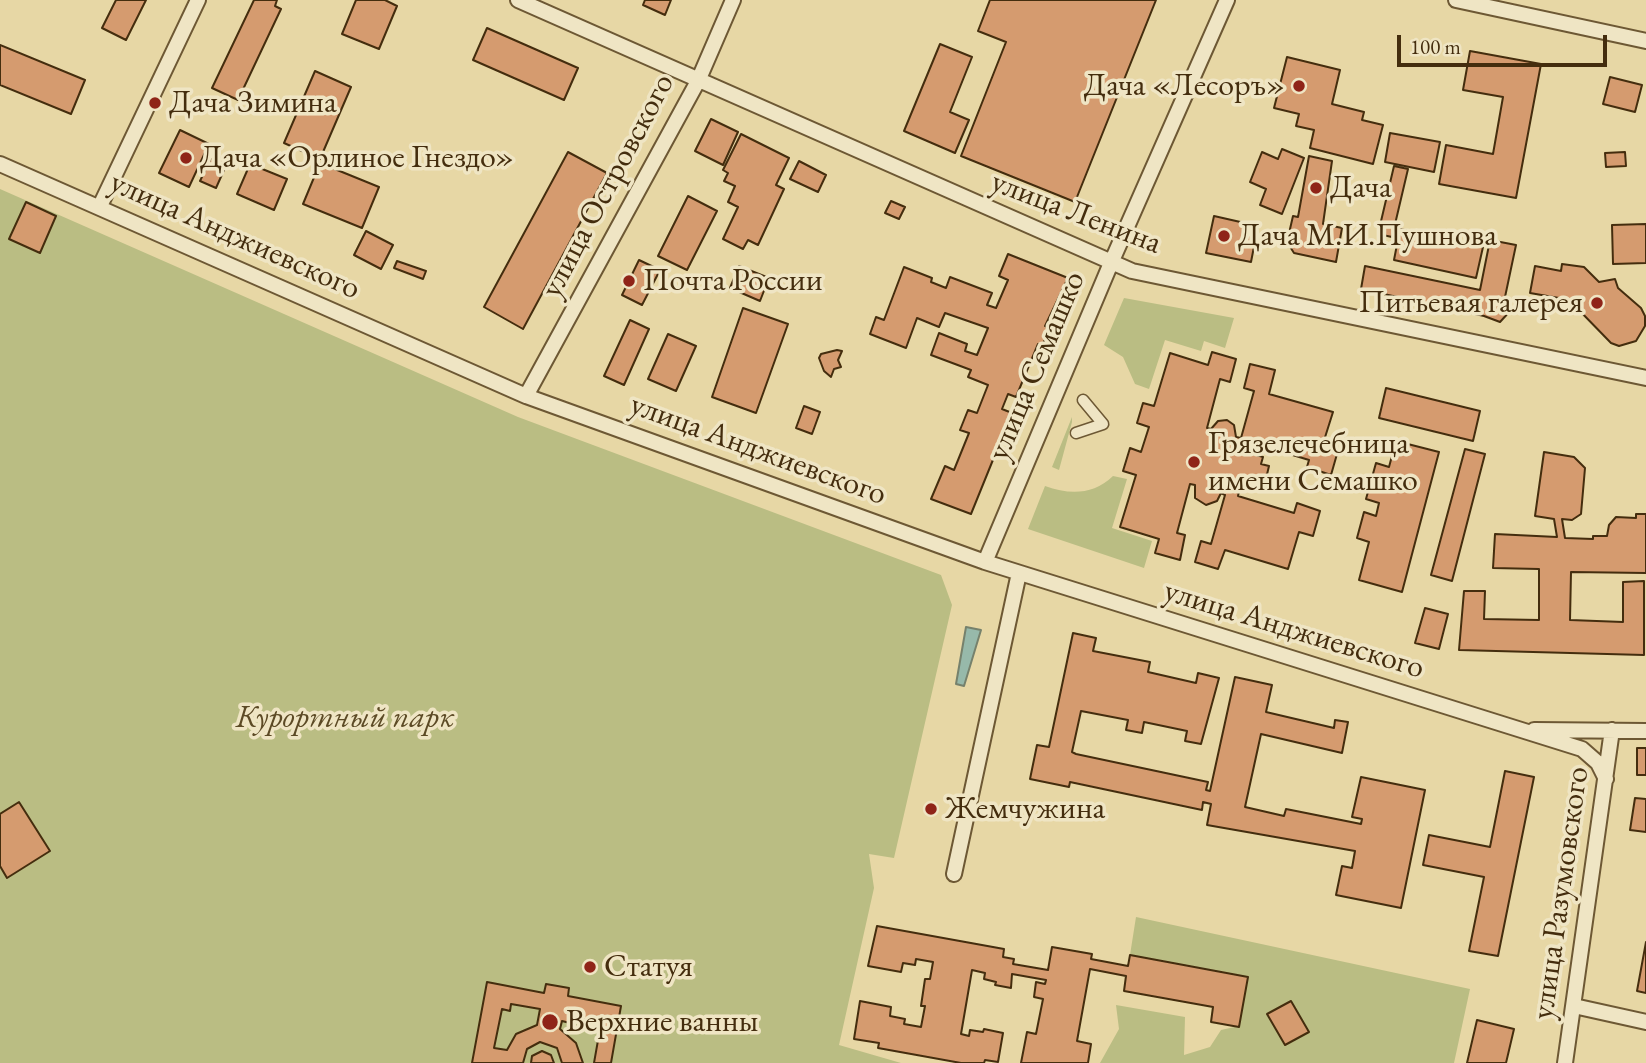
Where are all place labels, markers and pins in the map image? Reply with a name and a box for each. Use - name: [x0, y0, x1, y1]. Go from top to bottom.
- place label: Дача «Лесоръ»: [1084, 67, 1285, 105]
- marker: Дача «Лесоръ»: [1291, 78, 1307, 94]
- place label: Дача Зимина: [169, 84, 337, 122]
- marker: Дача Зимина: [147, 95, 163, 111]
- place label: Дача «Орлиное Гнездо»: [200, 139, 514, 177]
- marker: Дача «Орлиное Гнездо»: [178, 150, 194, 166]
- place label: Дача: [1330, 169, 1392, 207]
- marker: Дача: [1308, 180, 1324, 196]
- place label: Дача М.И.Пушнова: [1238, 217, 1497, 255]
- marker: Дача М.И.Пушнова: [1216, 228, 1232, 244]
- place label: Почта России: [643, 262, 823, 300]
- marker: Почта России: [621, 273, 637, 289]
- place label: Питьевая галерея: [1359, 284, 1583, 322]
- marker: Питьевая галерея: [1589, 295, 1605, 311]
- place label: Грязелечебница имени Семашко: [1208, 425, 1418, 500]
- marker: Грязелечебница имени Семашко: [1186, 454, 1202, 470]
- place label: Жемчужина: [945, 790, 1105, 828]
- marker: Жемчужина: [923, 801, 939, 817]
- place label: Статуя: [604, 948, 693, 986]
- marker: Статуя: [582, 959, 598, 975]
- place label: Верхние ванны: [566, 1003, 758, 1041]
- marker: Верхние ванны: [540, 1012, 560, 1032]

